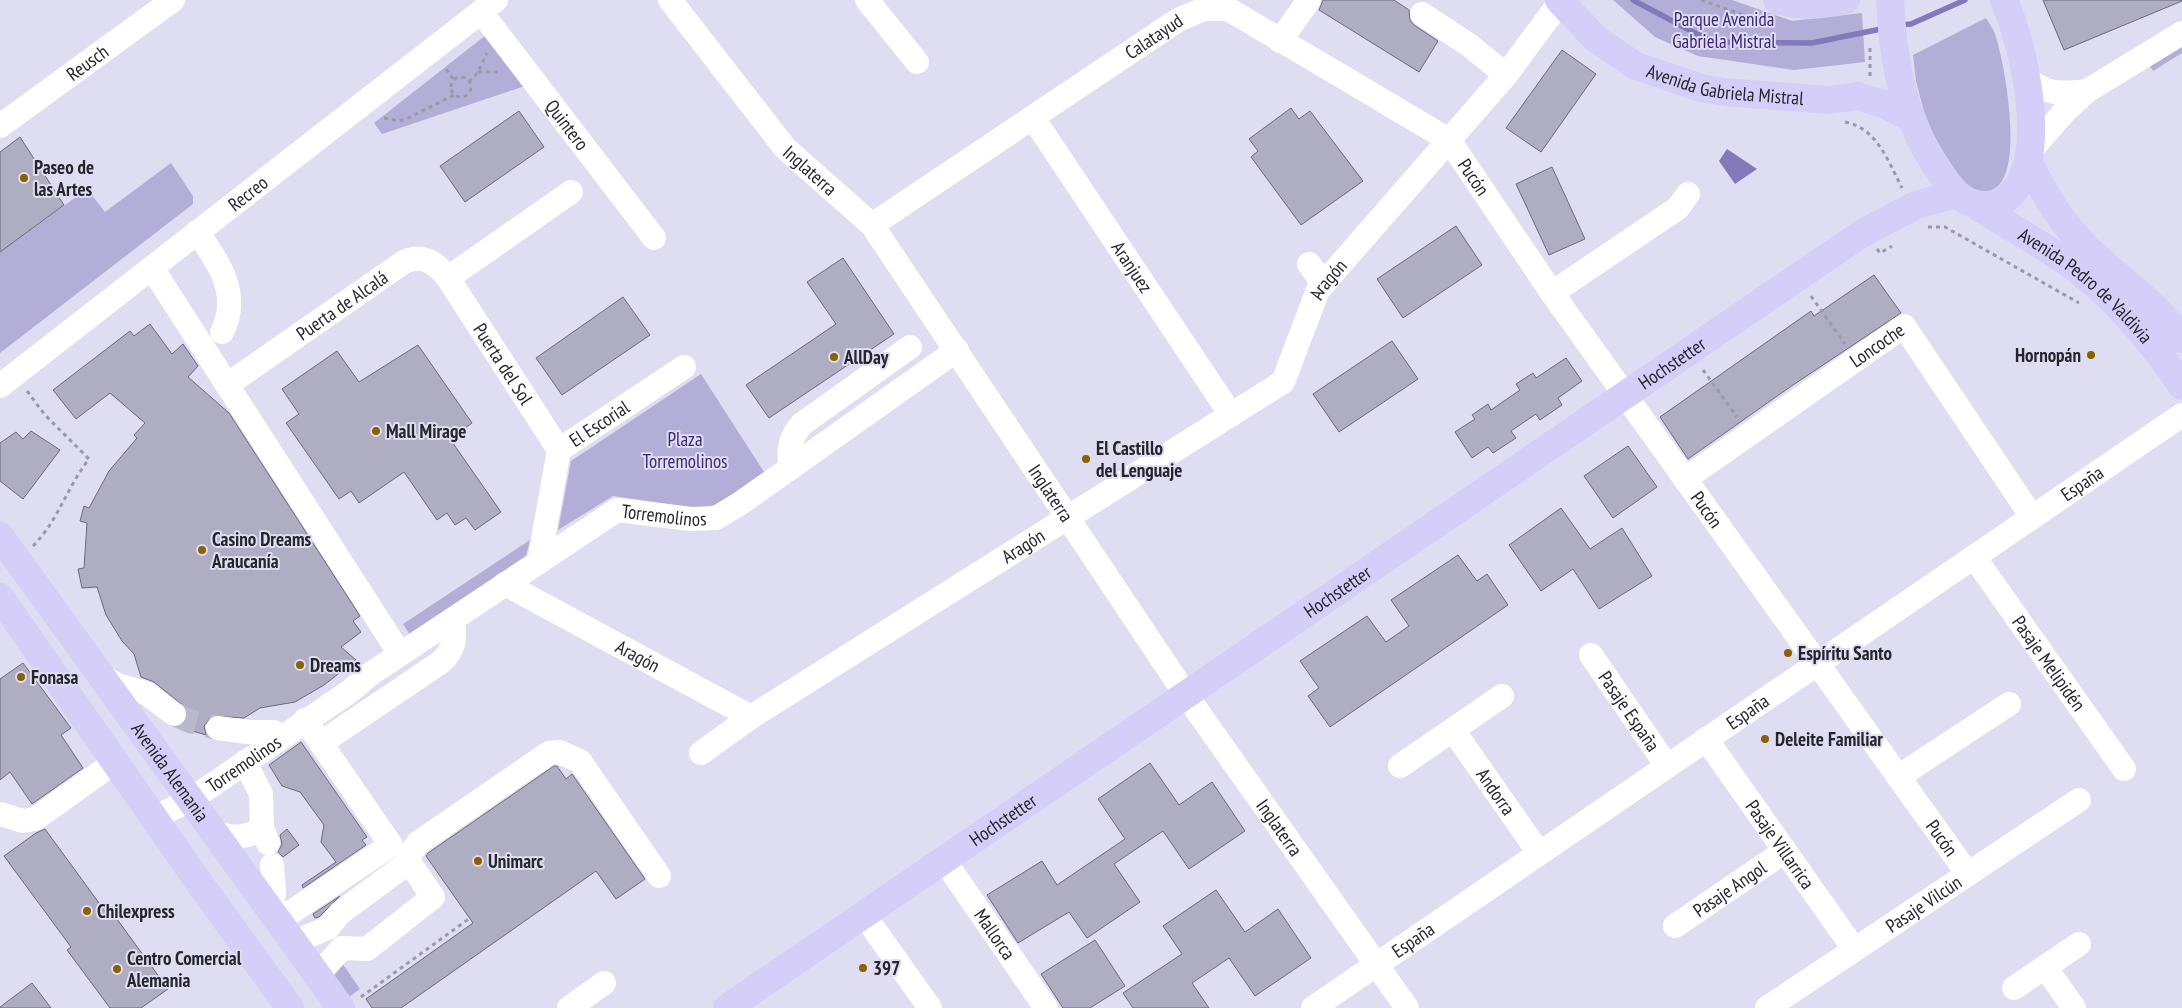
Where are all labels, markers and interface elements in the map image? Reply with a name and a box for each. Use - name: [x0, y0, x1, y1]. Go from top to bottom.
- park label: Parque Avenida Gabriela Mistral: [1672, 7, 1776, 53]
- street label: Calatayud: [1120, 8, 1187, 64]
- street label: Reusch: [62, 39, 113, 86]
- street label: Avenida Gabriela Mistral: [1644, 59, 1805, 110]
- street label: Quintero: [540, 95, 594, 155]
- street label: Inglaterra: [778, 140, 842, 200]
- street label: Pucón: [1453, 154, 1495, 200]
- place label: Paseo de las Artes: [34, 155, 94, 201]
- street label: Recreo: [223, 170, 273, 216]
- marker: Paseo de las Artes: [18, 172, 30, 184]
- street label: Avenida Pedro de Valdivia: [2014, 222, 2158, 348]
- street label: Aranjuez: [1106, 237, 1158, 297]
- street label: Aragón: [1304, 254, 1352, 303]
- street label: Puerta de Alcalá: [292, 265, 392, 345]
- street label: Loncoche: [1845, 318, 1909, 372]
- street label: Puerta del Sol: [468, 319, 539, 409]
- street label: Hochstetter: [1634, 331, 1711, 394]
- place label: Hornopán: [2015, 343, 2081, 367]
- place label: AllDay: [843, 345, 889, 369]
- marker: Hornopán: [2085, 349, 2097, 361]
- marker: AllDay: [828, 351, 840, 363]
- street label: El Escorial: [565, 394, 634, 452]
- place label: Mall Mirage: [386, 419, 466, 443]
- marker: Mall Mirage: [370, 425, 382, 437]
- park label: Plaza Torremolinos: [642, 427, 728, 473]
- place label: El Castillo del Lenguaje: [1096, 436, 1182, 482]
- marker: El Castillo del Lenguaje: [1080, 453, 1092, 465]
- street label: Inglaterra: [1023, 460, 1079, 526]
- street label: España: [2056, 460, 2108, 506]
- street label: Pucón: [1686, 486, 1728, 532]
- street label: Torremolinos: [620, 499, 707, 531]
- street label: Aragón: [997, 523, 1049, 568]
- place label: Casino Dreams Araucanía: [211, 527, 311, 573]
- marker: Casino Dreams Araucanía: [196, 544, 208, 556]
- street label: Hochstetter: [1299, 560, 1376, 623]
- street label: Pasaje Melipidén: [2007, 611, 2091, 715]
- street label: Aragón: [612, 634, 664, 677]
- place label: Espíritu Santo: [1798, 641, 1892, 665]
- marker: Espíritu Santo: [1782, 647, 1794, 659]
- place label: Dreams: [310, 653, 361, 677]
- marker: Dreams: [294, 659, 306, 671]
- place label: Fonasa: [31, 665, 78, 689]
- street label: Pasaje España: [1593, 666, 1665, 756]
- marker: Fonasa: [15, 671, 27, 683]
- street label: España: [1722, 689, 1773, 735]
- street label: Avenida Alemania: [126, 718, 214, 826]
- place label: Deleite Familiar: [1775, 727, 1883, 751]
- street label: Torremolinos: [202, 730, 286, 797]
- marker: Deleite Familiar: [1759, 733, 1771, 745]
- street label: Andorra: [1471, 763, 1521, 820]
- street label: Hochstetter: [965, 788, 1042, 851]
- street label: Inglaterra: [1251, 794, 1308, 861]
- street label: Pasaje Villarrica: [1741, 795, 1820, 894]
- street label: Pucón: [1921, 815, 1963, 861]
- place label: Unimarc: [488, 849, 544, 873]
- marker: Unimarc: [472, 855, 484, 867]
- street label: Pasaje Angol: [1688, 855, 1771, 922]
- street label: Pasaje Vilcún: [1881, 870, 1966, 938]
- place label: Chilexpress: [97, 899, 175, 923]
- street label: Mallorca: [969, 904, 1021, 964]
- marker: Chilexpress: [81, 905, 93, 917]
- street label: España: [1387, 917, 1439, 963]
- place label: Centro Comercial Alemania: [126, 946, 242, 992]
- place label: 397: [873, 956, 900, 980]
- marker: 397: [857, 962, 869, 974]
- marker: Centro Comercial Alemania: [111, 963, 123, 975]

